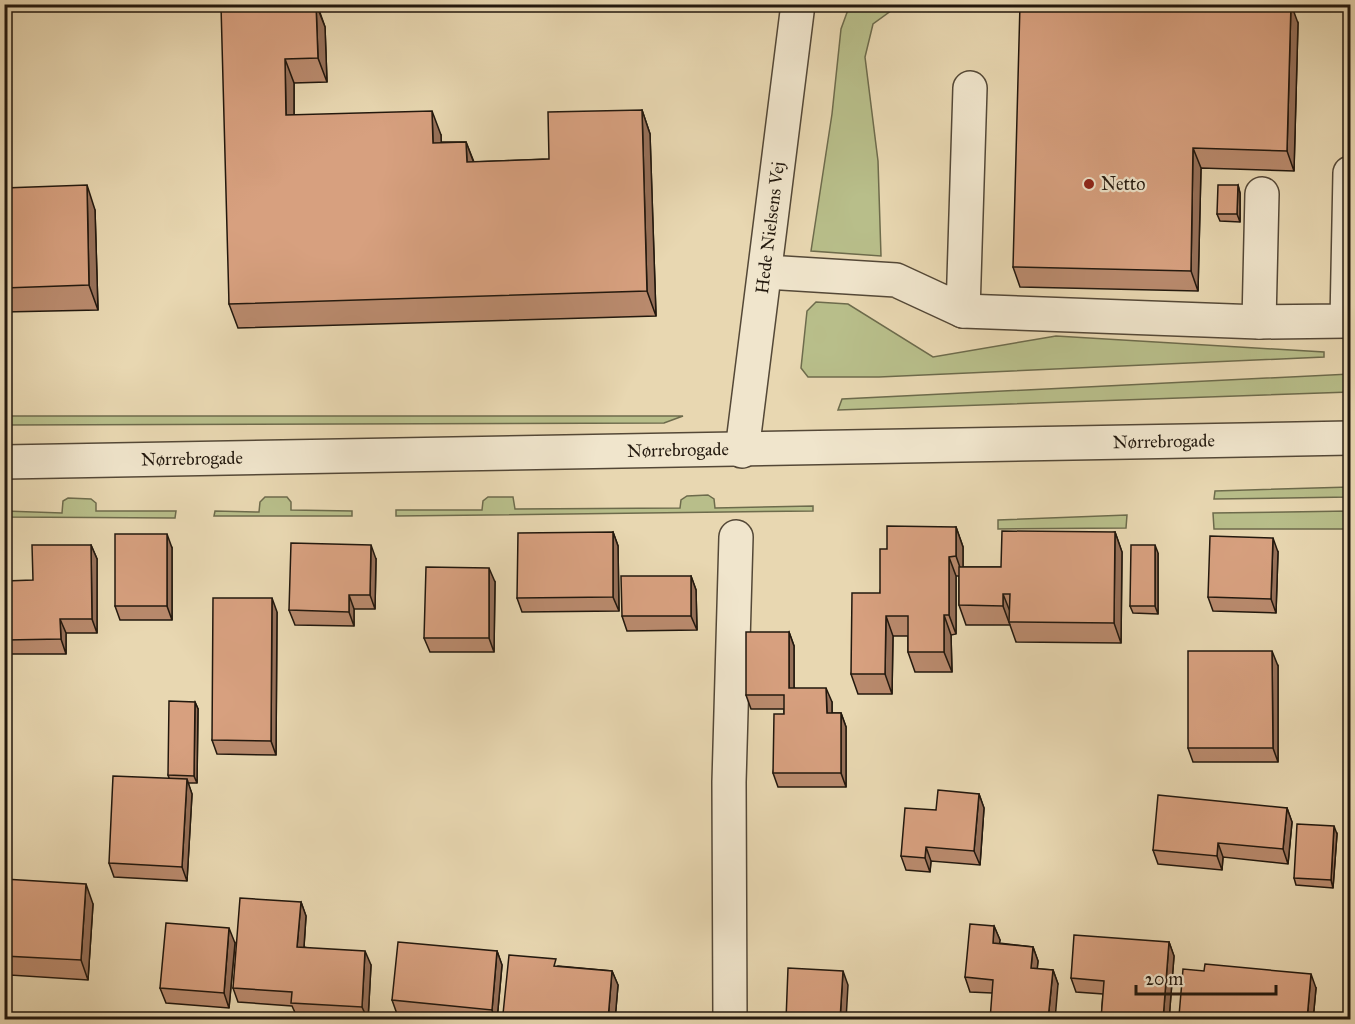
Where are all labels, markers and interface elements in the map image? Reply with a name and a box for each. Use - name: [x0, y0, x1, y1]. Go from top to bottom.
- street label: Hede Nielsens Vej: [751, 160, 789, 295]
- place label: Netto: [1101, 173, 1145, 195]
- marker: Netto: [1082, 177, 1096, 191]
- street label: Nørrebrogade: [1113, 429, 1215, 453]
- street label: Nørrebrogade: [627, 438, 729, 462]
- street label: Nørrebrogade: [141, 447, 243, 471]
- scale bar: [1136, 958, 1276, 996]
- text: 20 m: [1145, 968, 1183, 990]

